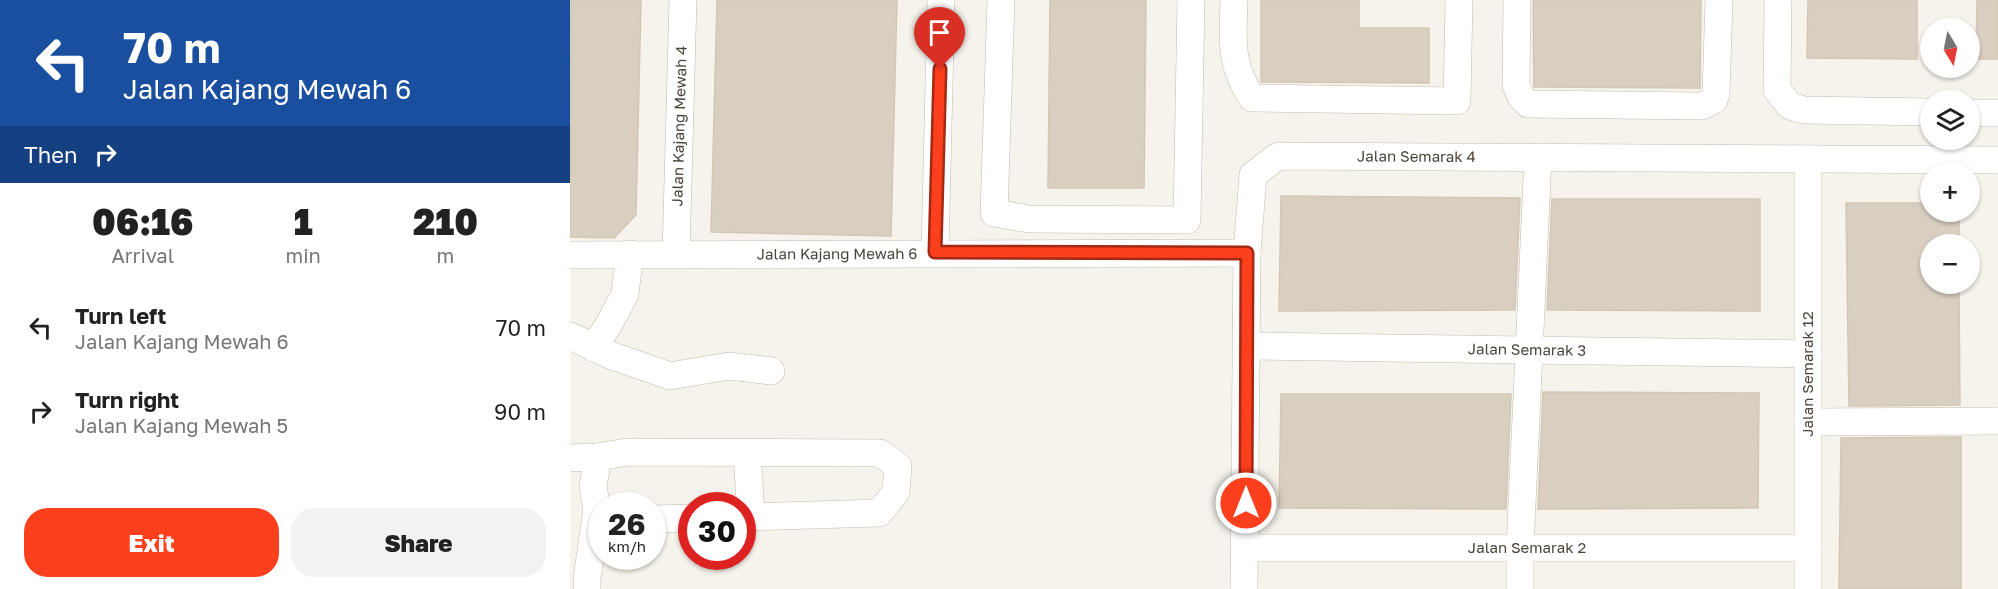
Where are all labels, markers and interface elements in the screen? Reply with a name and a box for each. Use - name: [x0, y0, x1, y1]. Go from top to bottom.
- pin: [914, 7, 965, 69]
- icon: arrive: [923, 16, 956, 49]
- north arrow: [1920, 18, 1980, 78]
- map controls: [1920, 18, 1980, 294]
- text: 70 m: [123, 22, 220, 72]
- icon: left: [24, 24, 102, 102]
- street label: Jalan Kajang Mewah 4: [667, 46, 690, 206]
- text: Jalan Kajang Mewah 6: [123, 73, 411, 105]
- button: layers: [1920, 90, 1980, 150]
- icon: right: [89, 138, 122, 171]
- text: Then: [24, 141, 77, 168]
- street label: Jalan Semarak 4: [1357, 146, 1476, 165]
- button: +: [1920, 162, 1980, 222]
- text: 06:16: [92, 200, 193, 243]
- text: 1: [294, 200, 313, 243]
- text: 210: [413, 200, 478, 243]
- button: −: [1920, 234, 1980, 294]
- text: Arrival: [111, 243, 174, 267]
- text: min: [285, 243, 321, 267]
- text: m: [437, 243, 454, 267]
- street label: Jalan Kajang Mewah 6: [757, 244, 917, 262]
- text: Turn left: [75, 302, 166, 329]
- icon: left: [24, 311, 57, 344]
- street label: Jalan Semarak 12: [1798, 311, 1816, 437]
- text: 70 m: [496, 314, 546, 341]
- text: Jalan Kajang Mewah 6: [75, 329, 289, 353]
- street label: Jalan Semarak 3: [1468, 339, 1586, 359]
- text: Turn right: [75, 386, 179, 413]
- icon: right: [24, 395, 57, 428]
- text: 90 m: [494, 398, 546, 425]
- text: Jalan Kajang Mewah 5: [75, 413, 288, 437]
- position arrow: [1214, 471, 1278, 535]
- speed limit sign: 30: [678, 492, 756, 570]
- text: 26: [608, 506, 646, 542]
- button: Exit: [24, 508, 279, 577]
- button: Share: [291, 508, 546, 577]
- text: km/h: [608, 537, 646, 555]
- street label: Jalan Semarak 2: [1468, 538, 1586, 556]

